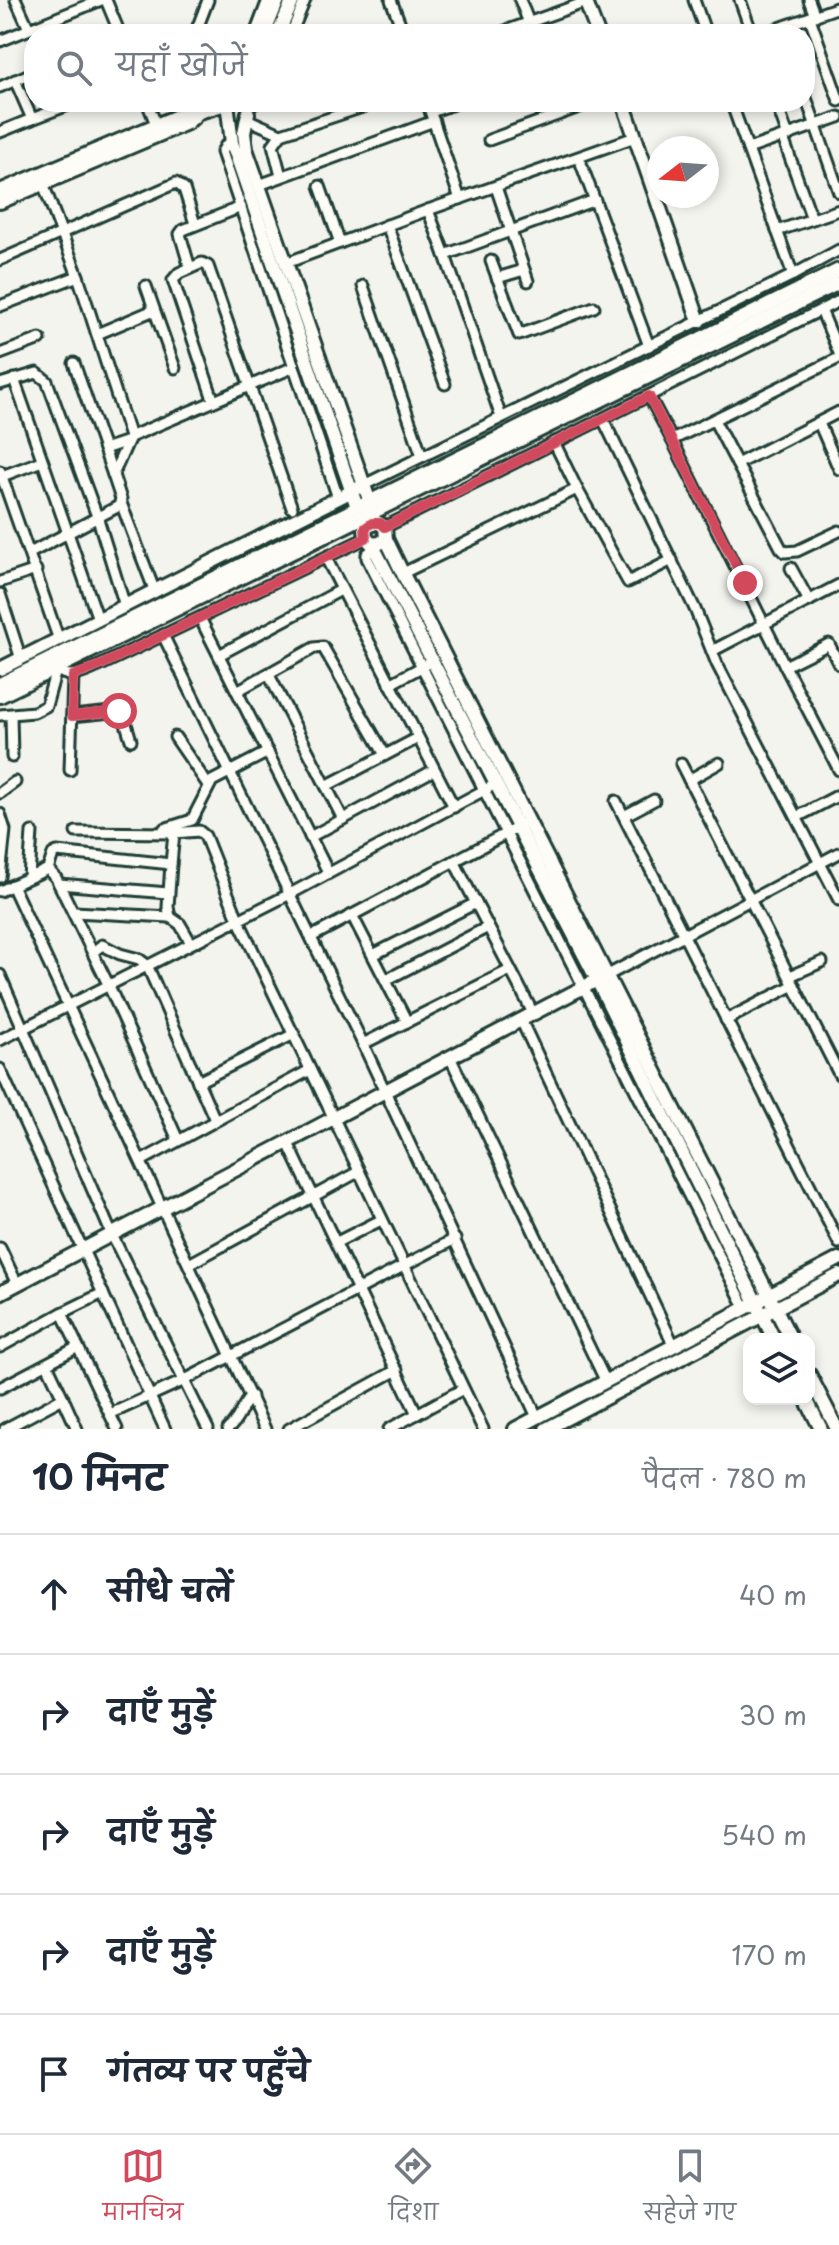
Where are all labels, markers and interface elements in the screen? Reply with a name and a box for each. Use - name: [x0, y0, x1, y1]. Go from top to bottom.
- search box: [24, 24, 815, 112]
- text: यहाँ खोजें: [116, 41, 247, 86]
- icon: search: [52, 46, 96, 90]
- north arrow: [647, 136, 719, 208]
- route end: [727, 565, 763, 601]
- route start: [101, 693, 137, 729]
- map controls: [743, 1333, 815, 1405]
- button: layers: [743, 1333, 815, 1405]
- text: 10 मिनट: [32, 1450, 166, 1502]
- text: पैदल · 780 m: [642, 1458, 807, 1497]
- text: सीधे चलें: [108, 1567, 233, 1612]
- icon: ahead: [32, 1572, 76, 1616]
- text: 40 m: [739, 1575, 807, 1614]
- text: दाएँ मुड़ें: [108, 1687, 214, 1732]
- icon: right: [32, 1692, 76, 1736]
- text: 30 m: [739, 1695, 807, 1734]
- text: दाएँ मुड़ें: [108, 1807, 214, 1852]
- icon: right: [32, 1812, 76, 1856]
- text: 540 m: [721, 1815, 807, 1854]
- text: दाएँ मुड़ें: [108, 1927, 214, 1972]
- icon: right: [32, 1932, 76, 1976]
- text: 170 m: [732, 1935, 807, 1974]
- text: गंतव्य पर पहुँचे: [108, 2047, 310, 2092]
- icon: arrive: [32, 2052, 76, 2096]
- tab: मानचित्र: [103, 2144, 183, 2237]
- tab: दिशा: [388, 2144, 438, 2237]
- tab: सहेजे गए: [644, 2144, 736, 2237]

